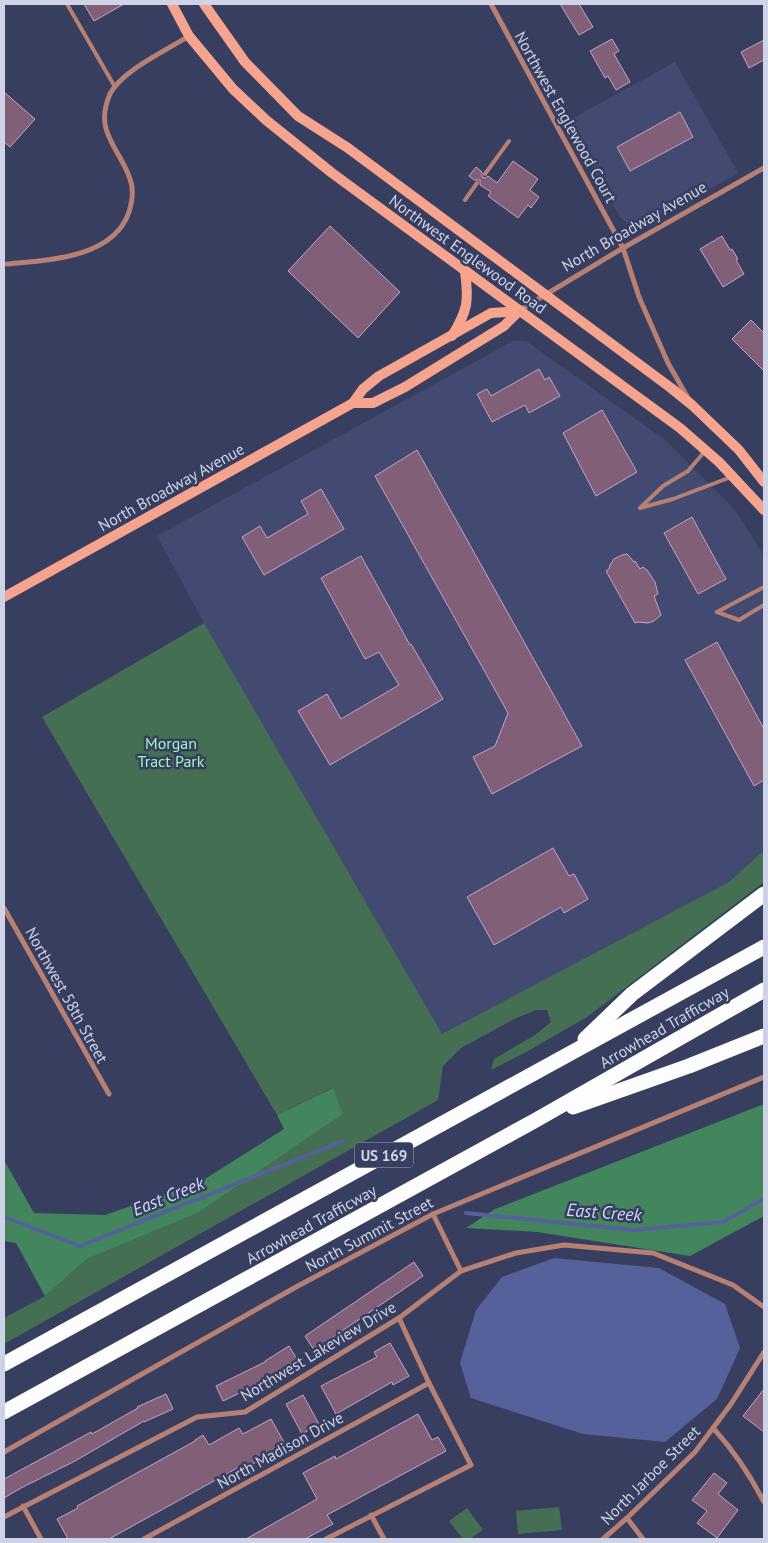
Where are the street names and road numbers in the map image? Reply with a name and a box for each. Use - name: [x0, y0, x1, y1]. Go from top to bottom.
- street label: Northwest Englewood Court: [510, 28, 622, 207]
- street label: North Broadway Avenue: [558, 176, 710, 276]
- street label: Northwest Englewood Road: [385, 190, 551, 318]
- street label: North Broadway Avenue: [94, 439, 248, 535]
- street label: Northwest 58th Street: [21, 924, 113, 1067]
- street label: Arrowhead Trafficway: [596, 981, 733, 1072]
- road number: US 169: [355, 1142, 413, 1168]
- street label: Arrowhead Trafficway: [242, 1180, 380, 1268]
- street label: North Summit Street: [302, 1192, 437, 1276]
- street label: Northwest Lakeview Drive: [236, 1297, 400, 1405]
- street label: North Madison Drive: [213, 1407, 347, 1493]
- street label: North Jarboe Street: [596, 1421, 704, 1529]

